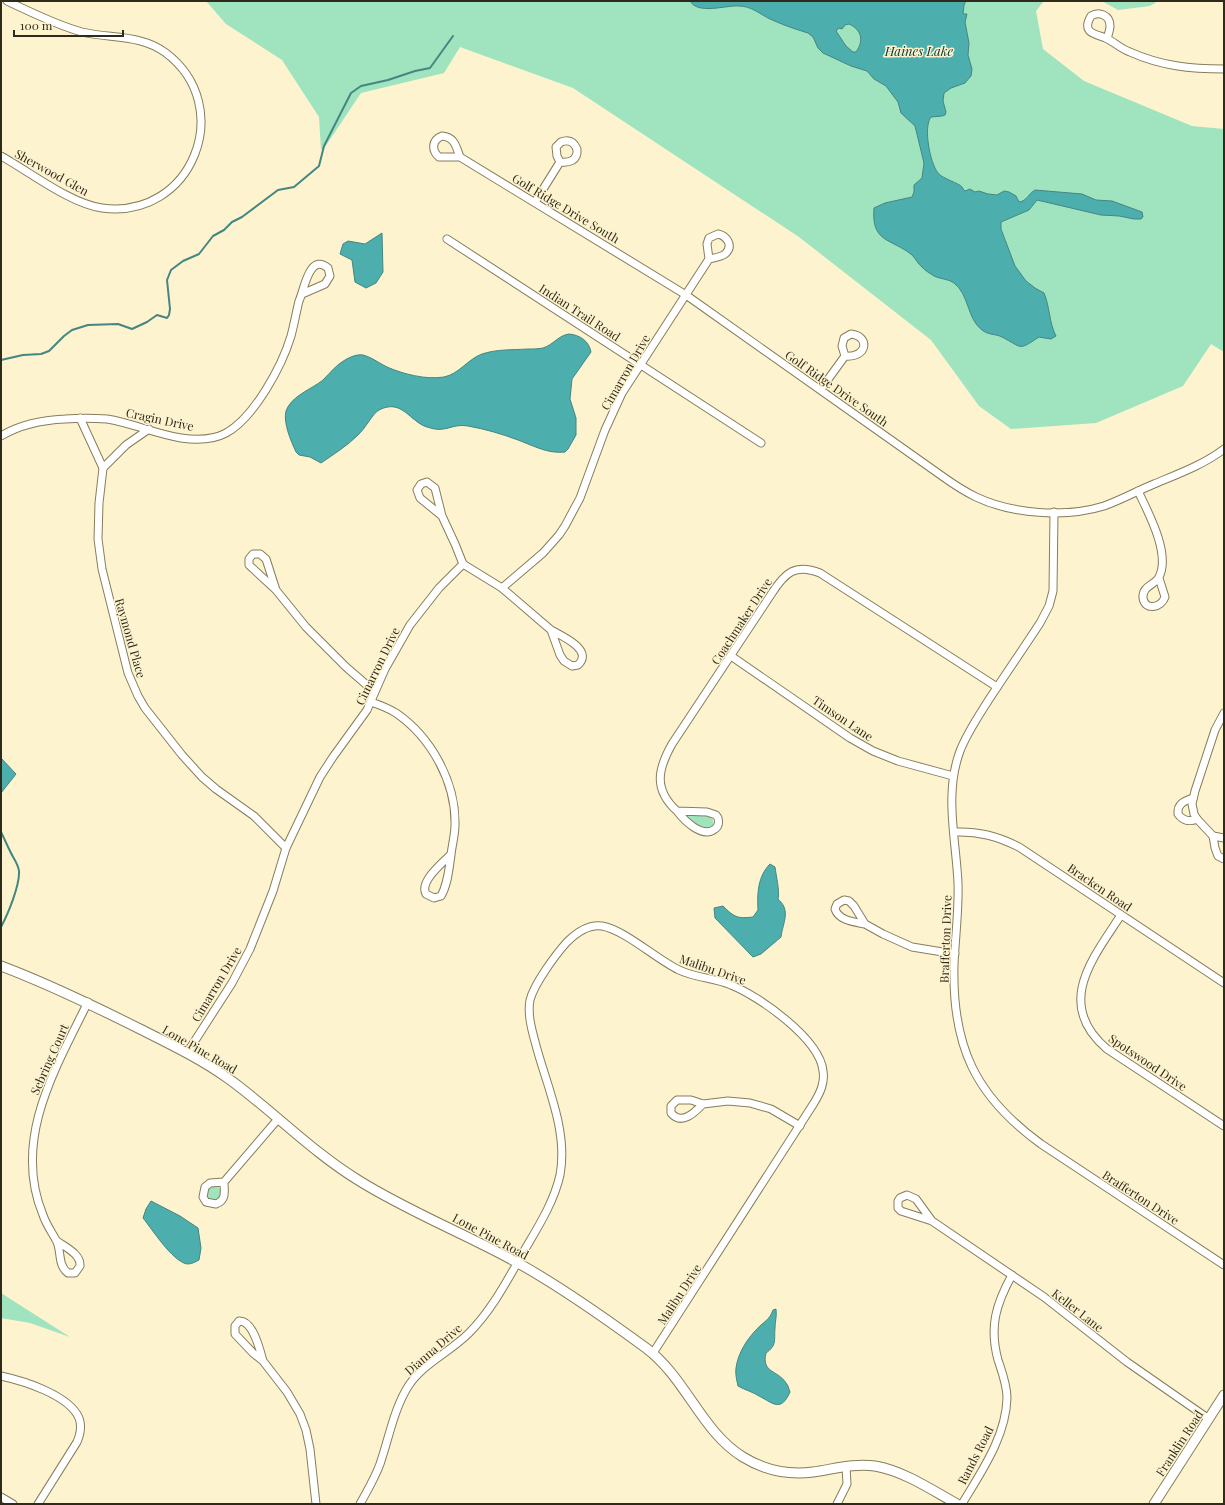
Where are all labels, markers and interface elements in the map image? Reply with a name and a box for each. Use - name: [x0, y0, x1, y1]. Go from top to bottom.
- scale bar: [14, 12, 123, 38]
- text: 100 m: [20, 17, 53, 33]
- water label: Haines Lake: [884, 42, 954, 59]
- street label: Sherwood Glen: [12, 145, 92, 199]
- street label: Golf Ridge Drive South: [509, 170, 623, 246]
- street label: Indian Trail Road: [536, 280, 624, 344]
- street label: Cimarron Drive: [597, 331, 653, 413]
- street label: Golf Ridge Drive South: [782, 346, 892, 430]
- street label: Cragin Drive: [125, 404, 195, 434]
- street label: Coachmaker Drive: [707, 575, 775, 667]
- street label: Raymond Place: [112, 596, 150, 680]
- street label: Cimarron Drive: [351, 624, 403, 708]
- street label: Timson Lane: [810, 692, 876, 744]
- street label: Bracken Road: [1065, 860, 1135, 914]
- street label: Brafferton Drive: [935, 895, 955, 983]
- street label: Cimarron Drive: [187, 943, 245, 1025]
- street label: Malibu Drive: [678, 950, 748, 988]
- street label: Sebring Court: [26, 1020, 72, 1097]
- street label: Lone Pine Road: [160, 1021, 240, 1077]
- street label: Spotswood Drive: [1106, 1030, 1190, 1094]
- street label: Brafferton Drive: [1100, 1166, 1182, 1228]
- street label: Lone Pine Road: [450, 1209, 532, 1263]
- street label: Malibu Drive: [653, 1261, 705, 1327]
- street label: Keller Lane: [1049, 1285, 1107, 1335]
- street label: Dianna Drive: [401, 1320, 465, 1378]
- street label: Franklin Road: [1152, 1407, 1206, 1479]
- street label: Rands Road: [953, 1423, 997, 1487]

